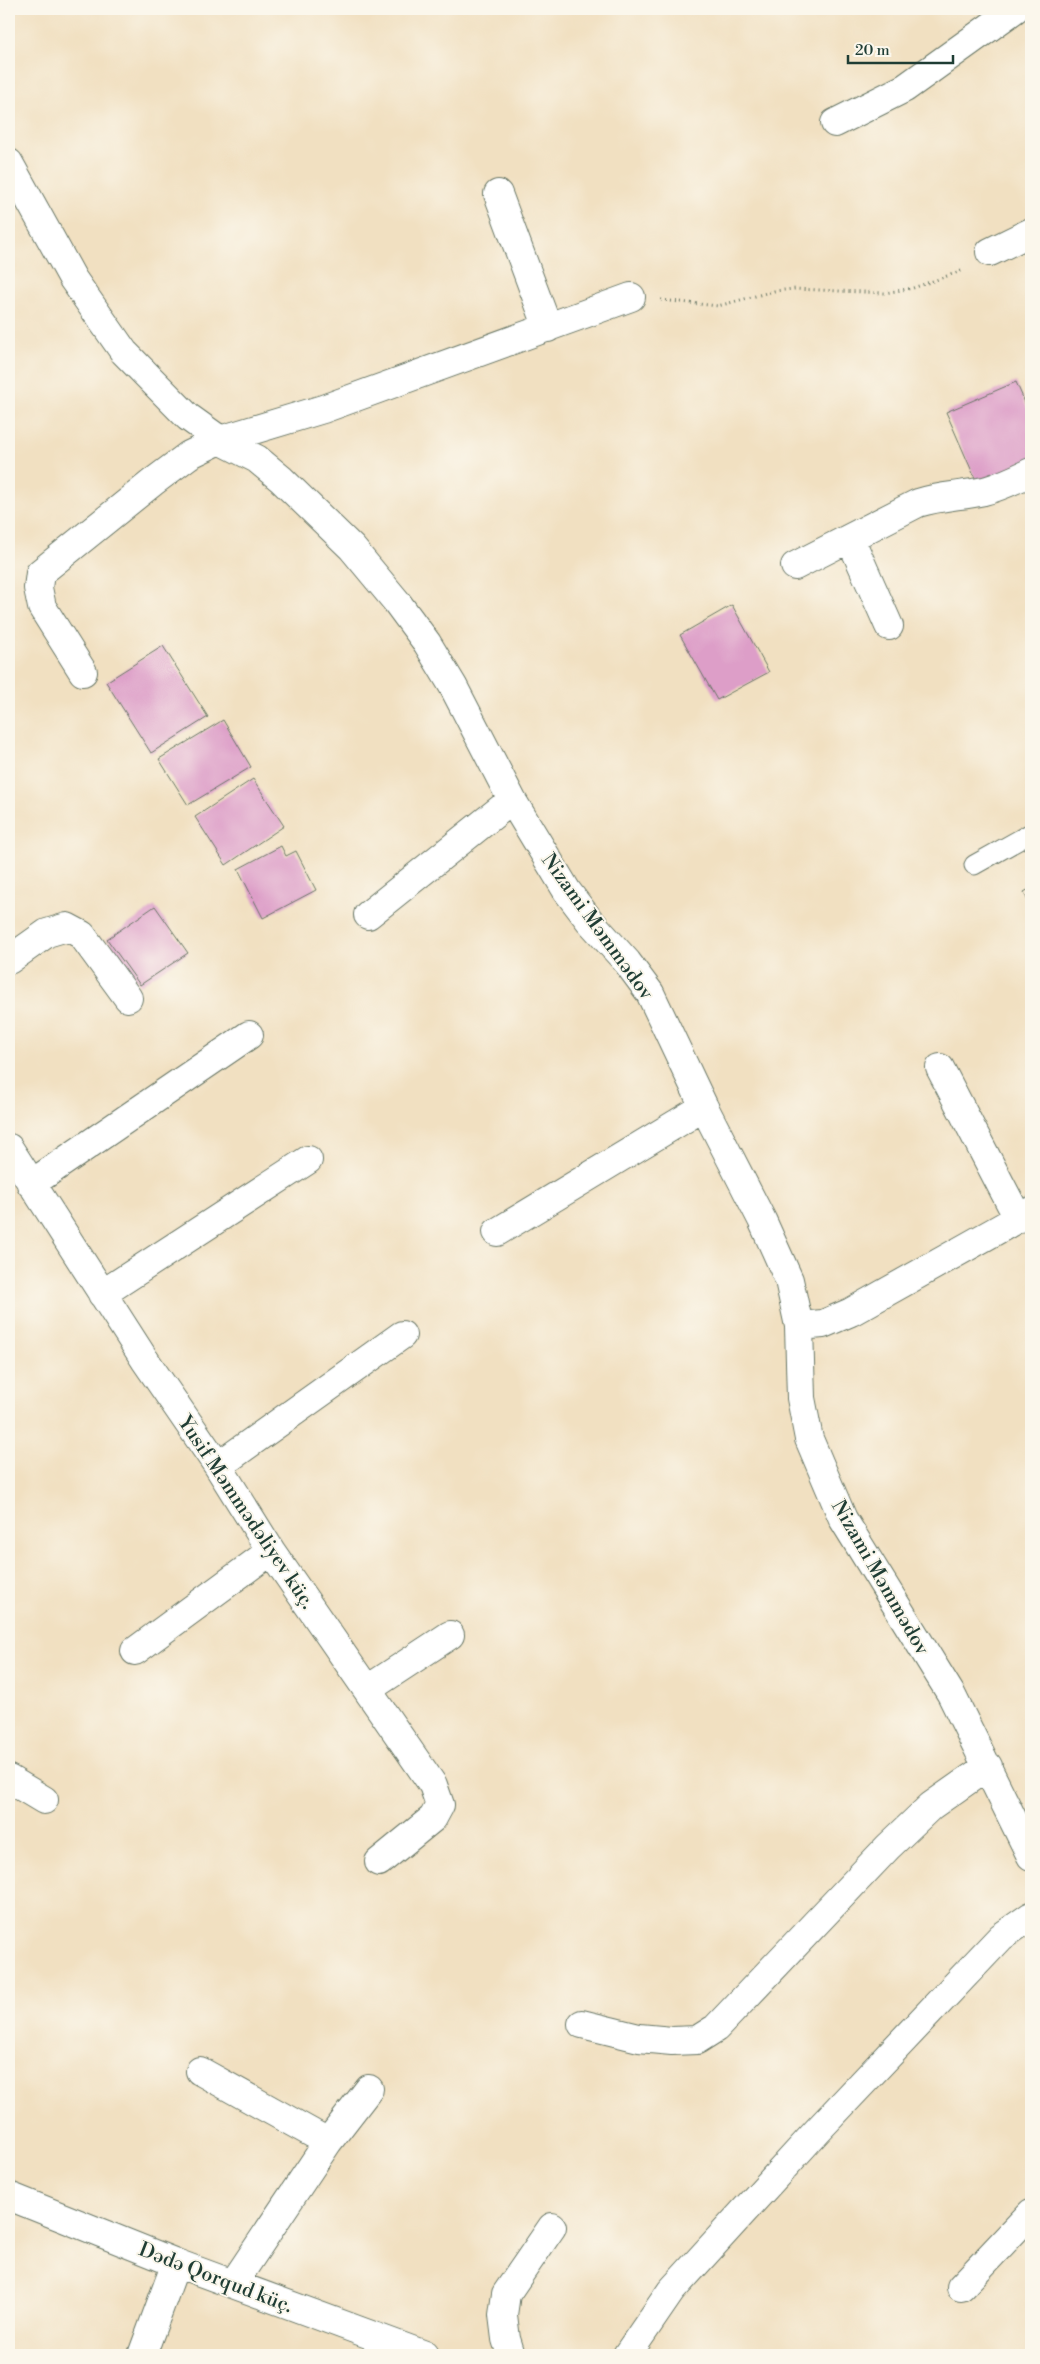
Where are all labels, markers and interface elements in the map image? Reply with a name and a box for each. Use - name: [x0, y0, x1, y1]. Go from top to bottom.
- scale bar: [848, 32, 952, 64]
- text: 20 m: [855, 41, 890, 60]
- street label: Nizami Məmmədov: [535, 849, 659, 1006]
- street label: Yusif Məmmədəliyev küç.: [171, 1411, 320, 1614]
- street label: Nizami Məmmədov: [825, 1496, 935, 1661]
- street label: Dədə Qorqud küç.: [135, 2238, 296, 2319]

